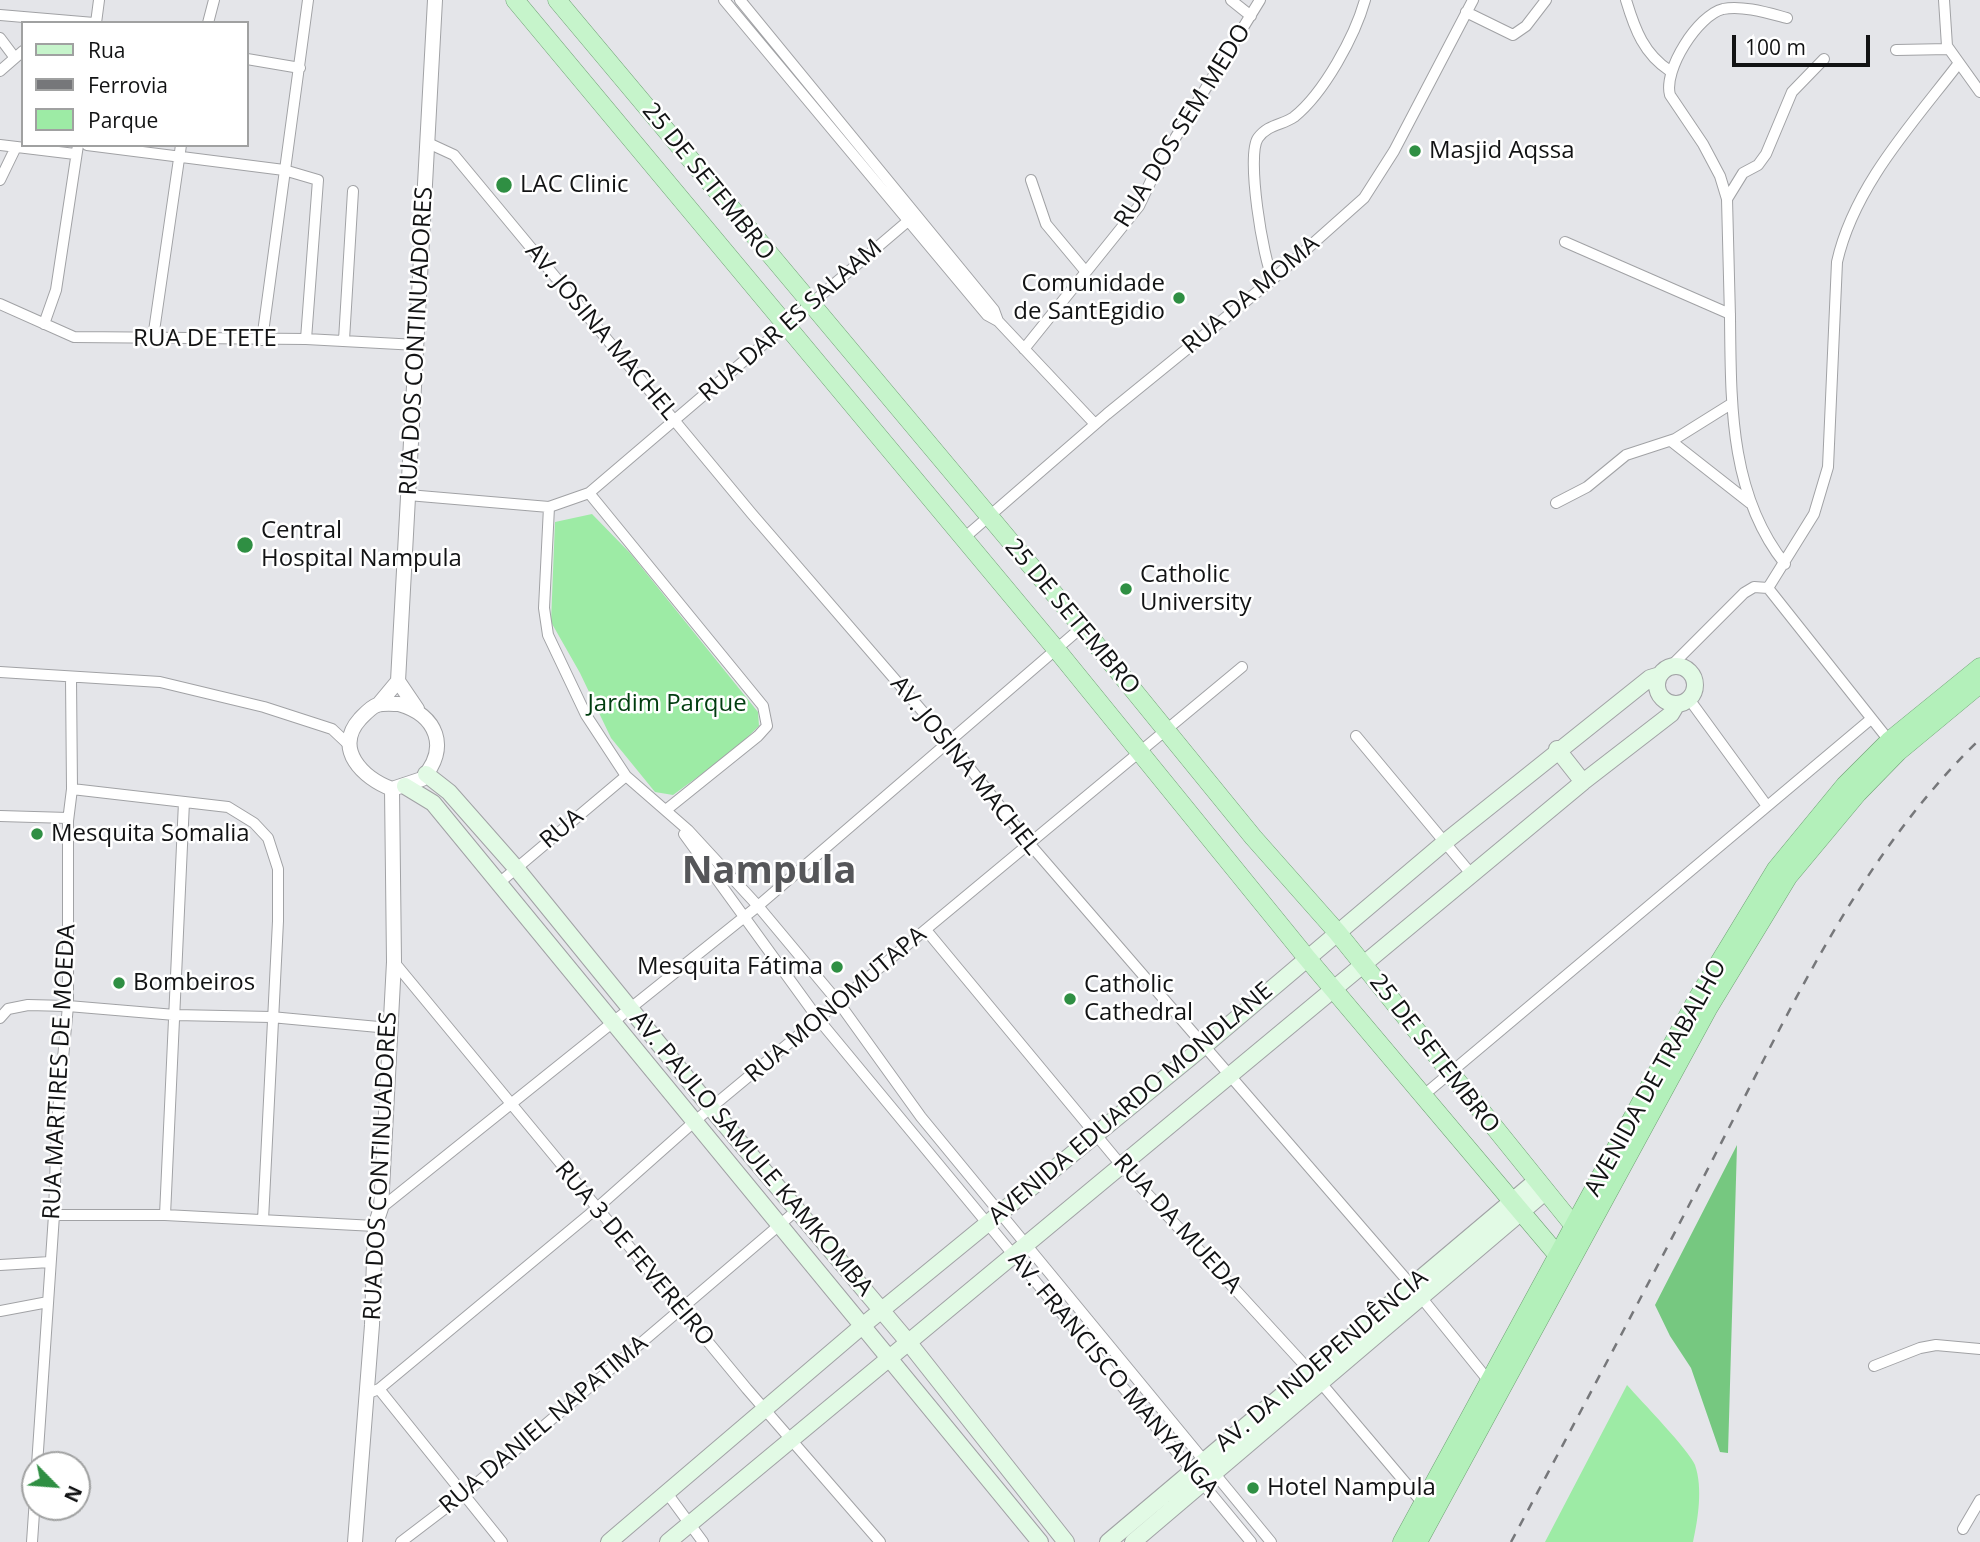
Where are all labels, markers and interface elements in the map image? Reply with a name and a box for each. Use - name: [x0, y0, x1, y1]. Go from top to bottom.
- street label: RUA DOS SEM MEDO: [1109, 19, 1257, 233]
- legend: [21, 21, 248, 147]
- scale bar: [1735, 21, 1873, 65]
- text: 100 m: [1745, 33, 1806, 61]
- text: Rua: [88, 36, 126, 64]
- text: Ferrovia: [88, 71, 168, 99]
- street label: 25 DE SETEMBRO: [636, 97, 780, 267]
- text: Parque: [88, 106, 158, 134]
- place label: Masjid Aqssa: [1429, 137, 1574, 165]
- marker: Masjid Aqssa: [1407, 143, 1423, 159]
- place label: LAC Clinic: [520, 171, 629, 199]
- marker: LAC Clinic: [494, 175, 514, 195]
- street label: RUA DOS CONTINUADORES: [395, 186, 439, 496]
- street label: RUA DA MOMA: [1177, 229, 1325, 361]
- street label: RUA DAR ES SALAAM: [694, 234, 888, 408]
- street label: AV. JOSINA MACHEL: [519, 238, 683, 426]
- place label: Comunidade de SantEgidio: [1013, 270, 1165, 326]
- marker: Comunidade de SantEgidio: [1171, 290, 1187, 306]
- street label: RUA DE TETE: [133, 325, 277, 353]
- place label: Central Hospital Nampula: [261, 517, 462, 573]
- street label: 25 DE SETEMBRO: [999, 533, 1145, 701]
- marker: Central Hospital Nampula: [235, 535, 255, 555]
- place label: Catholic University: [1140, 561, 1252, 617]
- marker: Catholic University: [1118, 581, 1134, 597]
- street label: AV. JOSINA MACHEL: [884, 671, 1046, 861]
- park label: Jardim Parque: [587, 690, 747, 718]
- street label: RUA: [535, 803, 589, 855]
- place label: Mesquita Somalia: [51, 820, 250, 848]
- marker: Mesquita Somalia: [29, 826, 45, 842]
- district label: Nampula: [682, 849, 856, 895]
- street label: RUA MONOMUTAPA: [739, 921, 933, 1089]
- street label: RUA MARTIRES DE MOEDA: [38, 923, 82, 1221]
- place label: Mesquita Fátima: [637, 953, 823, 981]
- street label: AVENIDA DE TRABALHO: [1579, 955, 1733, 1201]
- marker: Mesquita Fátima: [829, 959, 845, 975]
- place label: Bombeiros: [133, 969, 255, 997]
- street label: 25 DE SETEMBRO: [1363, 969, 1505, 1139]
- place label: Catholic Cathedral: [1084, 971, 1193, 1027]
- marker: Bombeiros: [111, 975, 127, 991]
- street label: AVENIDA EDUARDO MONDLANE: [983, 977, 1279, 1231]
- marker: Catholic Cathedral: [1062, 991, 1078, 1007]
- street label: AV. PAULO SAMULE KAMKOMBA: [623, 1006, 879, 1302]
- street label: RUA DOS CONTINUADORES: [359, 1011, 403, 1321]
- street label: RUA DA MUEDA: [1107, 1148, 1247, 1300]
- street label: RUA 3 DE FEVEREIRO: [548, 1156, 720, 1352]
- street label: AV. FRANCISCO MANYANGA: [1002, 1246, 1224, 1504]
- street label: AV. DA INDEPENDÊNCIA: [1210, 1264, 1434, 1458]
- street label: RUA DANIEL NAPATIMA: [434, 1330, 654, 1520]
- north arrow: [21, 1451, 91, 1521]
- place label: Hotel Nampula: [1267, 1474, 1436, 1502]
- marker: Hotel Nampula: [1245, 1480, 1261, 1496]
- text: N: [58, 1482, 88, 1507]

